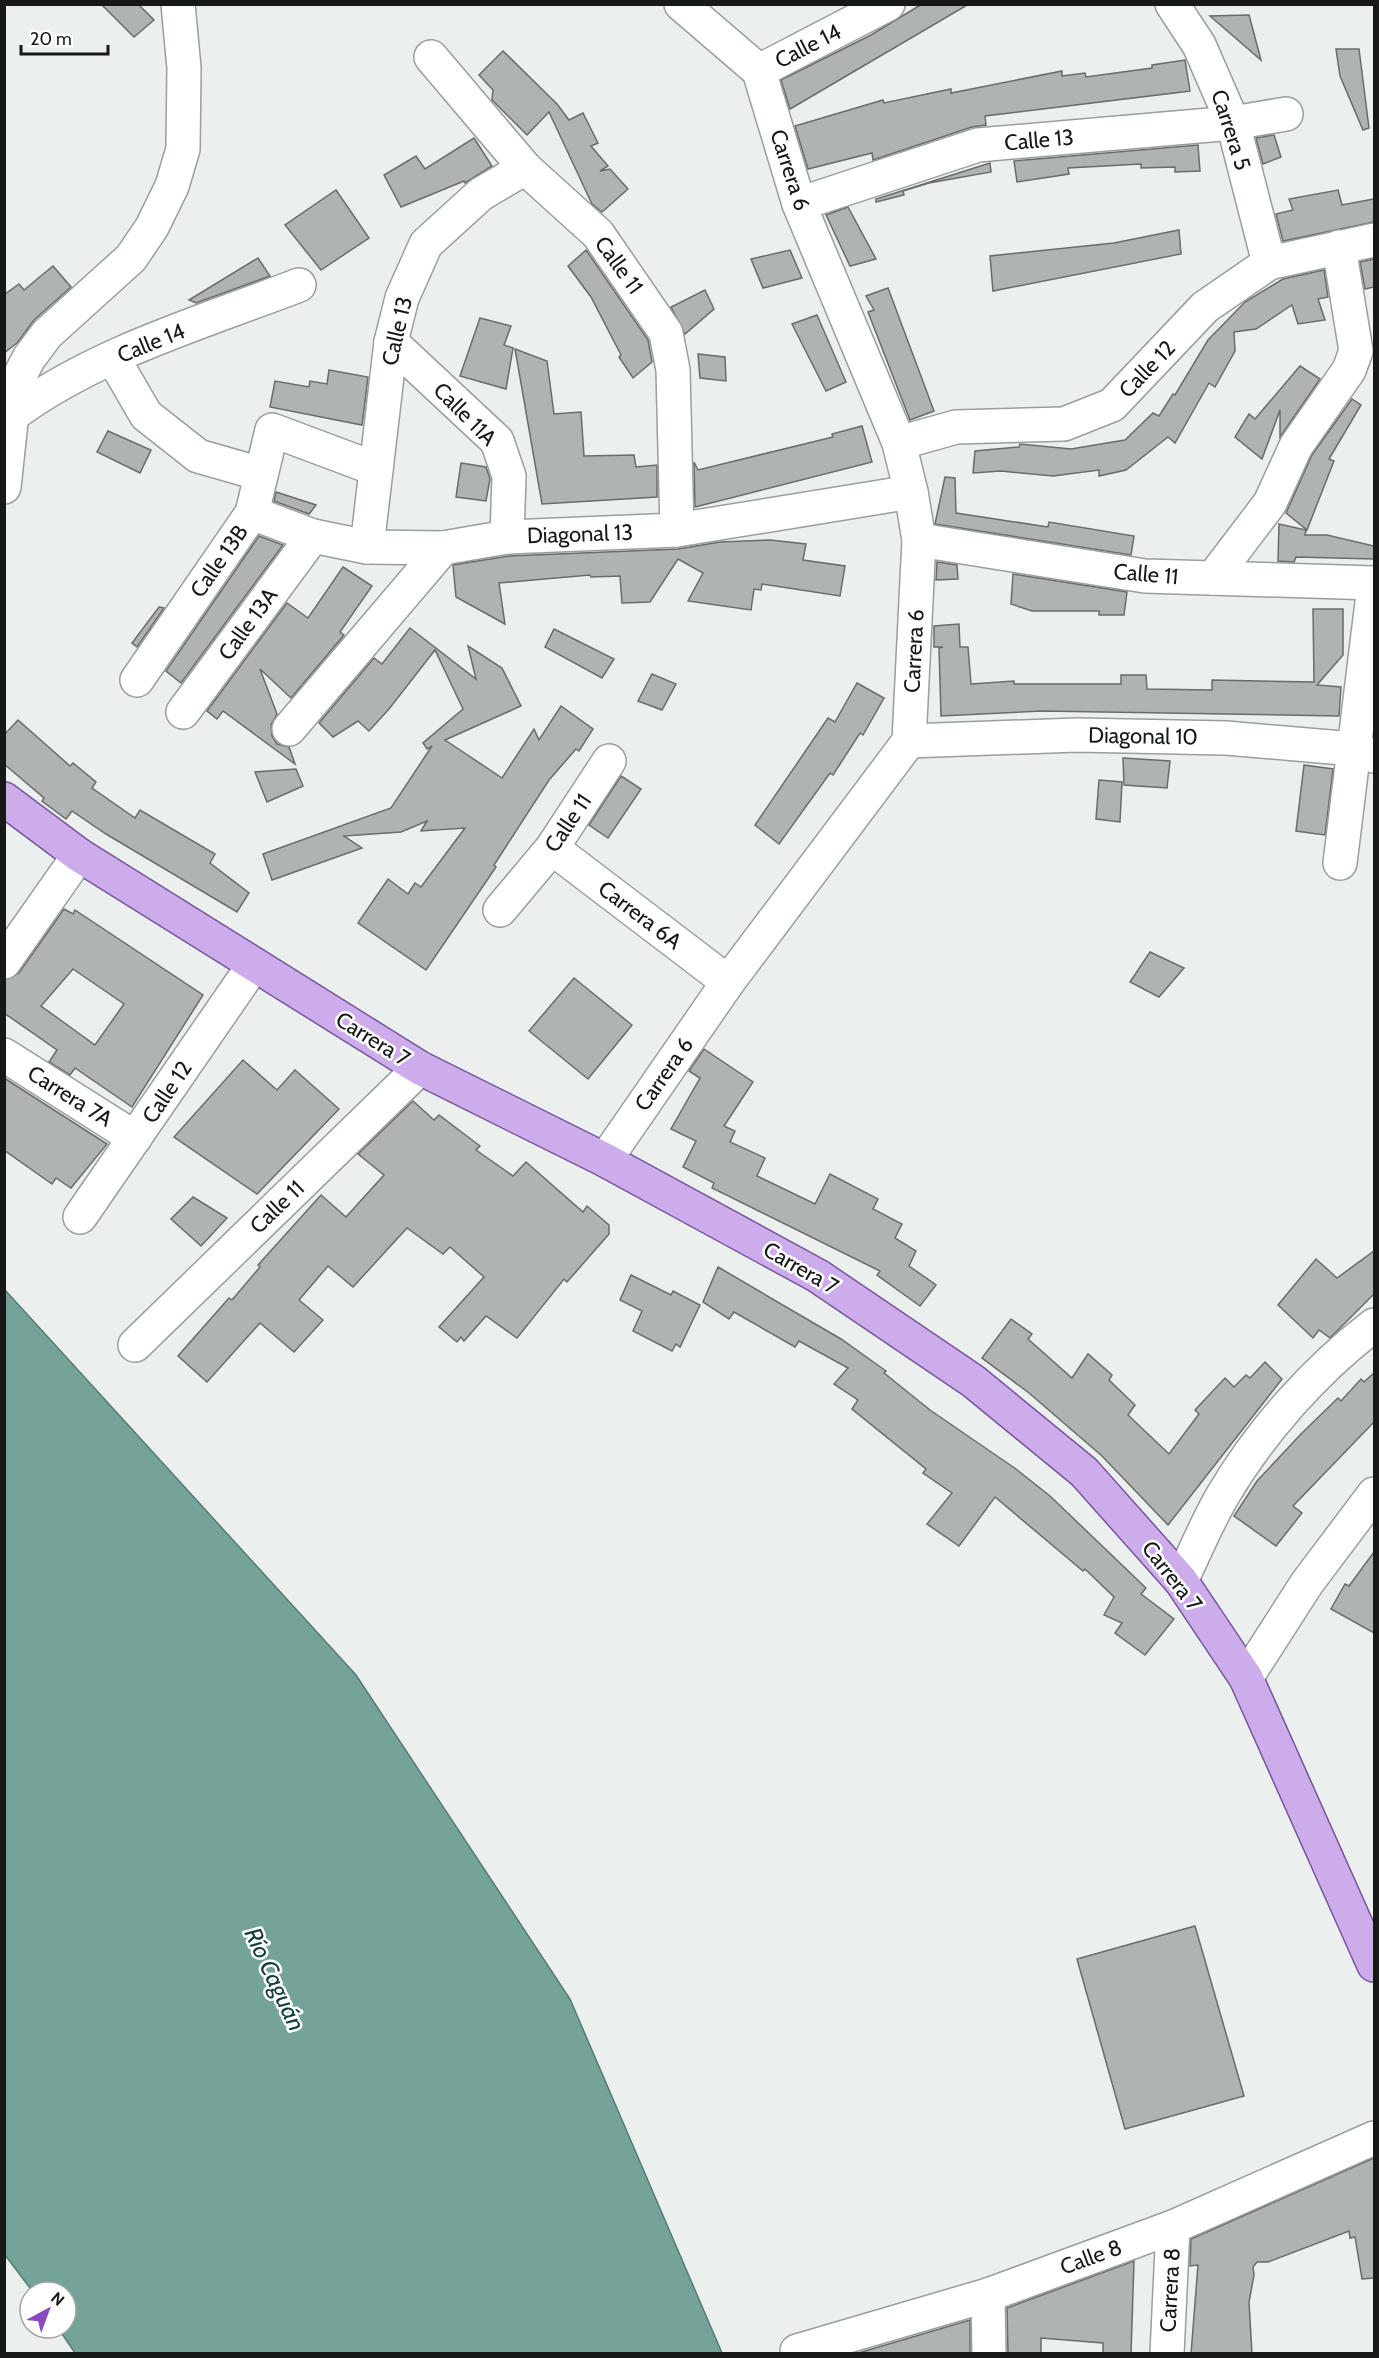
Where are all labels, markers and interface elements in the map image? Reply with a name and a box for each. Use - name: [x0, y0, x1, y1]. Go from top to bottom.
- scale bar: [21, 18, 108, 56]
- street label: Calle 14: [770, 18, 846, 74]
- text: 20 m: [30, 28, 72, 50]
- street label: Carrera 5: [1205, 86, 1257, 174]
- street label: Calle 13: [1003, 124, 1075, 156]
- street label: Carrera 6: [764, 126, 816, 214]
- street label: Calle 11: [589, 231, 649, 299]
- street label: Calle 13: [376, 294, 418, 368]
- street label: Calle 14: [113, 317, 189, 369]
- street label: Calle 12: [1113, 335, 1181, 403]
- street label: Calle 11A: [428, 377, 503, 452]
- street label: Calle 13B: [184, 519, 254, 603]
- street label: Diagonal 13: [526, 519, 634, 549]
- street label: Calle 11: [1112, 558, 1180, 590]
- street label: Calle 13A: [213, 582, 284, 666]
- street label: Carrera 6: [898, 608, 930, 694]
- street label: Diagonal 10: [1088, 722, 1198, 750]
- street label: Calle 11: [539, 789, 597, 857]
- street label: Carrera 6A: [593, 875, 687, 955]
- street label: Carrera 7: [331, 1006, 415, 1072]
- street label: Carrera 6: [629, 1032, 699, 1116]
- street label: Calle 12: [136, 1056, 198, 1128]
- street label: Carrera 7A: [23, 1059, 118, 1133]
- street label: Calle 11: [244, 1175, 310, 1239]
- street label: Carrera 7: [759, 1236, 843, 1300]
- street label: Carrera 7: [1136, 1535, 1208, 1617]
- water label: Río Caguán: [239, 1923, 311, 2035]
- street label: Calle 8: [1056, 2233, 1126, 2281]
- street label: Carrera 8: [1154, 2247, 1186, 2333]
- north arrow: [18, 2280, 78, 2340]
- text: N: [47, 2288, 68, 2310]

